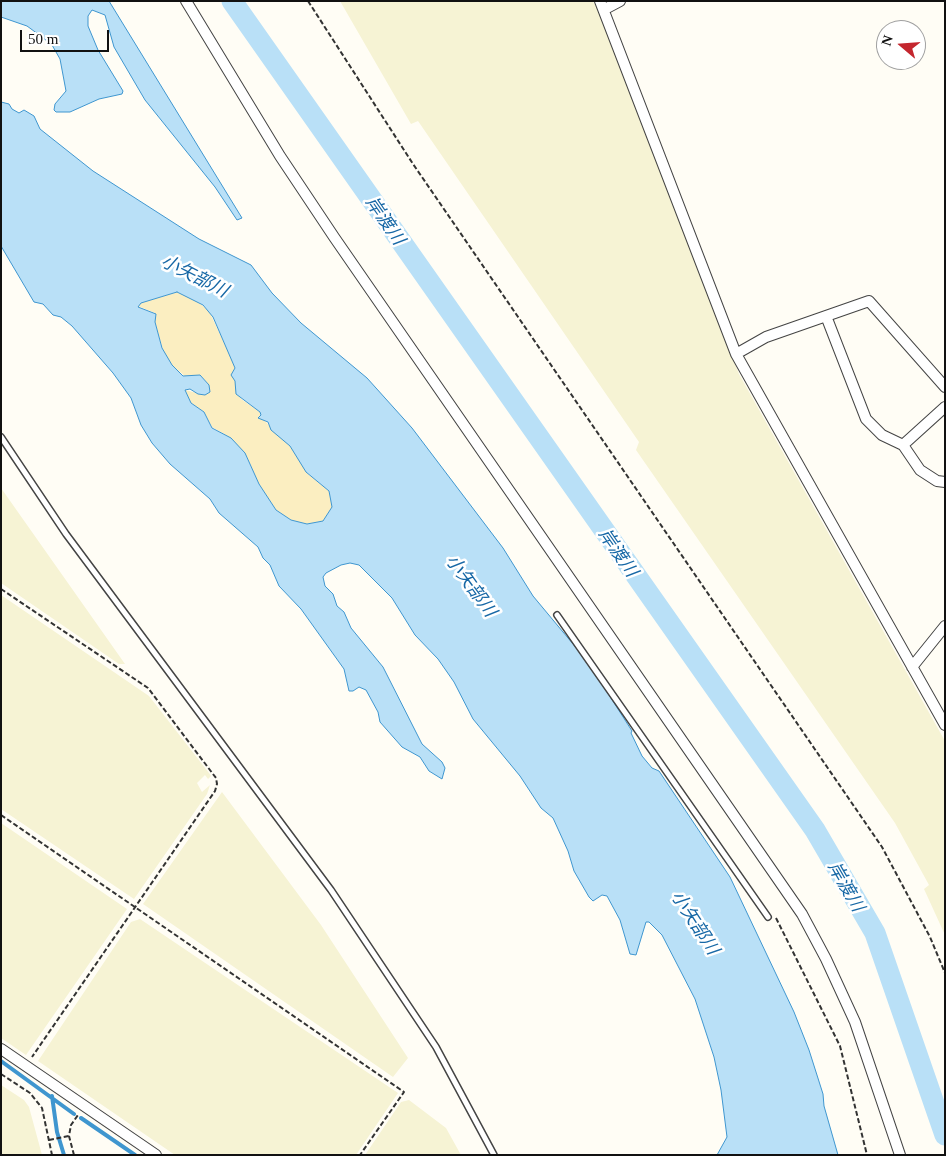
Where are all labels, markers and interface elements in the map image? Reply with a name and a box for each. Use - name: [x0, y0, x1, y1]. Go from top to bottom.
- scale bar: [22, 20, 111, 52]
- north arrow: [876, 20, 926, 70]
- text: 50 m: [28, 31, 58, 47]
- text: N: [879, 33, 896, 48]
- water label: 岸渡川: [362, 192, 410, 248]
- water label: 小矢部川: [158, 249, 232, 301]
- water label: 岸渡川: [595, 524, 643, 580]
- water label: 小矢部川: [442, 550, 502, 620]
- water label: 岸渡川: [824, 857, 870, 915]
- water label: 小矢部川: [667, 886, 725, 958]

